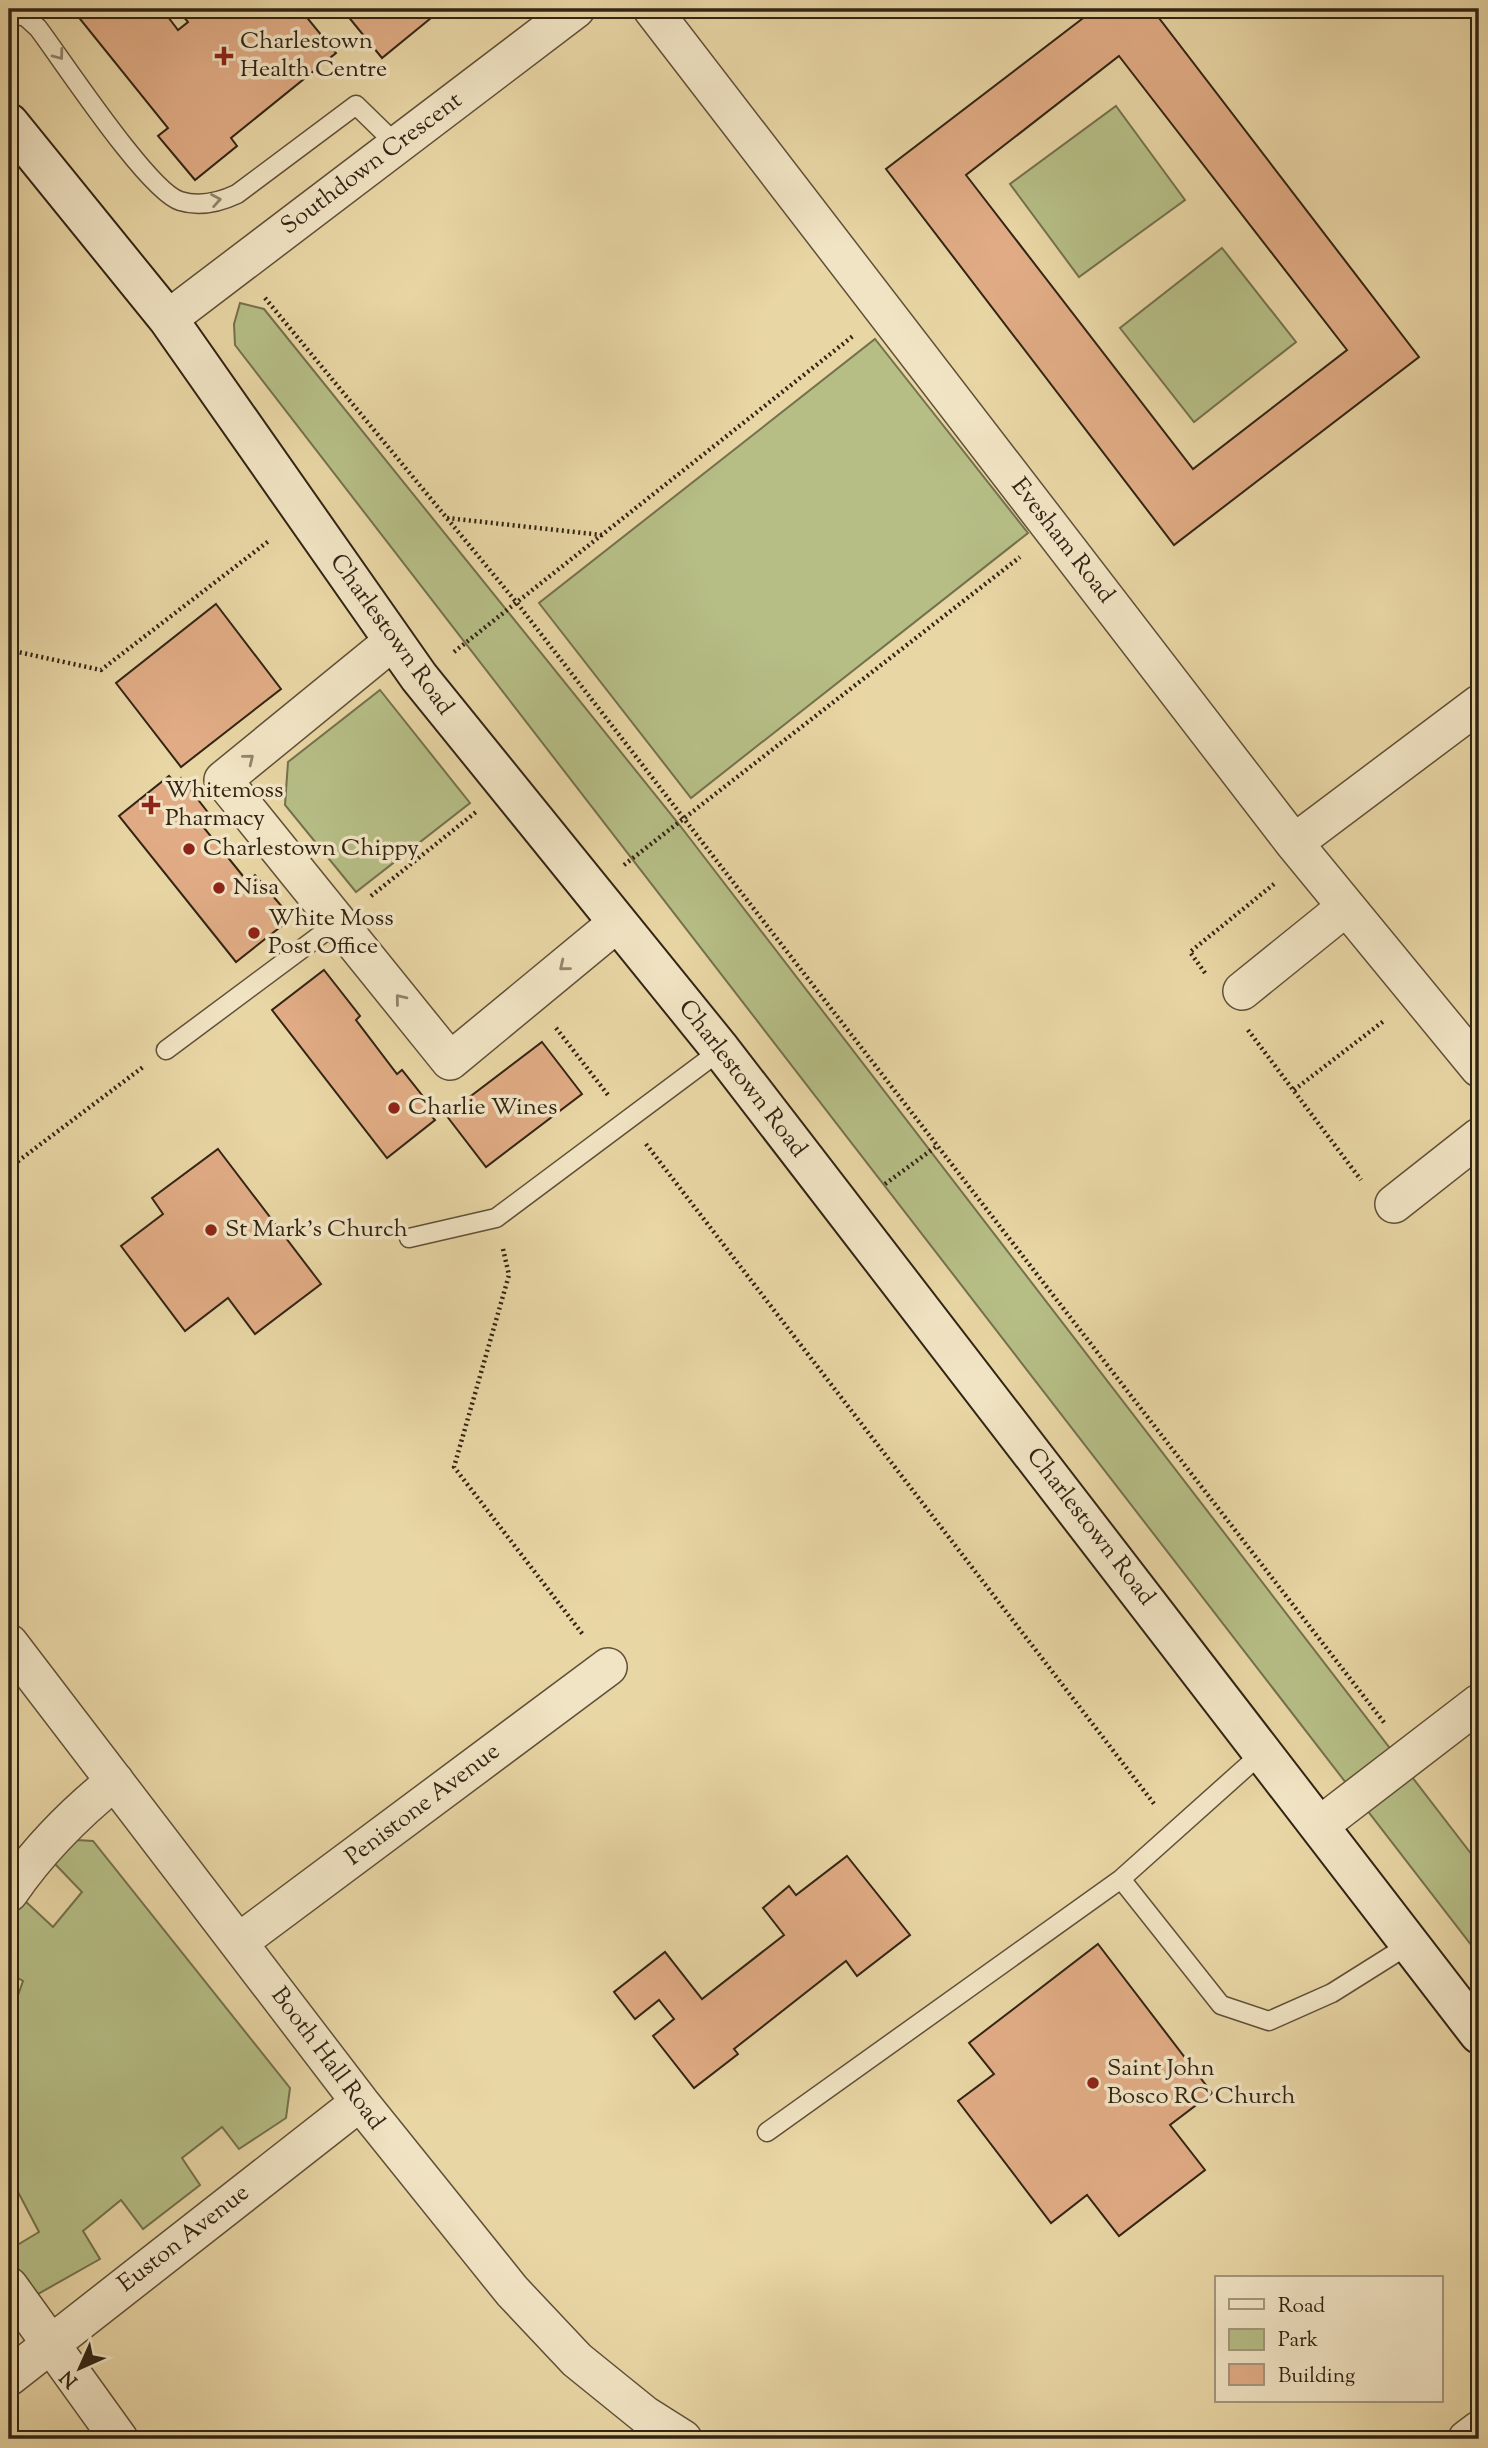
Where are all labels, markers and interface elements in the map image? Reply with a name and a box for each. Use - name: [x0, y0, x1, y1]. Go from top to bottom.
- place label: Charlestown Health Centre: [240, 25, 387, 87]
- marker: Charlestown Health Centre: [214, 46, 234, 66]
- one-way arrow: [50, 47, 63, 60]
- street label: Southdown Crescent: [274, 84, 470, 244]
- one-way arrow: [210, 193, 222, 208]
- street label: Evesham Road: [1002, 471, 1122, 611]
- street label: Charlestown Road: [321, 547, 461, 723]
- one-way arrow: [241, 755, 253, 768]
- place label: Whitemoss Pharmacy: [165, 774, 283, 836]
- marker: Whitemoss Pharmacy: [143, 797, 159, 813]
- place label: Charlestown Chippy: [203, 832, 419, 866]
- marker: Charlestown Chippy: [181, 841, 197, 857]
- place label: Nisa: [233, 871, 279, 905]
- marker: Nisa: [211, 880, 227, 896]
- place label: White Moss Post Office: [268, 902, 394, 964]
- marker: White Moss Post Office: [246, 925, 262, 941]
- one-way arrow: [559, 958, 572, 970]
- street label: Charlestown Road: [670, 993, 815, 1165]
- one-way arrow: [396, 994, 409, 1006]
- place label: Charlie Wines: [408, 1091, 557, 1125]
- marker: Charlie Wines: [386, 1100, 402, 1116]
- place label: St Mark's Church: [225, 1213, 408, 1247]
- marker: St Mark's Church: [203, 1222, 219, 1238]
- street label: Charlestown Road: [1018, 1441, 1163, 1613]
- street label: Penistone Avenue: [339, 1735, 507, 1875]
- street label: Booth Hall Road: [262, 1980, 392, 2138]
- place label: Saint John Bosco RC Church: [1107, 2052, 1296, 2114]
- marker: Saint John Bosco RC Church: [1085, 2075, 1101, 2091]
- street label: Euston Avenue: [111, 2177, 257, 2301]
- legend: [1215, 2276, 1442, 2402]
- text: Road: [1278, 2292, 1325, 2322]
- text: Park: [1278, 2326, 1319, 2356]
- north arrow: [46, 2332, 116, 2402]
- text: Building: [1278, 2362, 1355, 2392]
- text: N: [55, 2363, 85, 2393]

